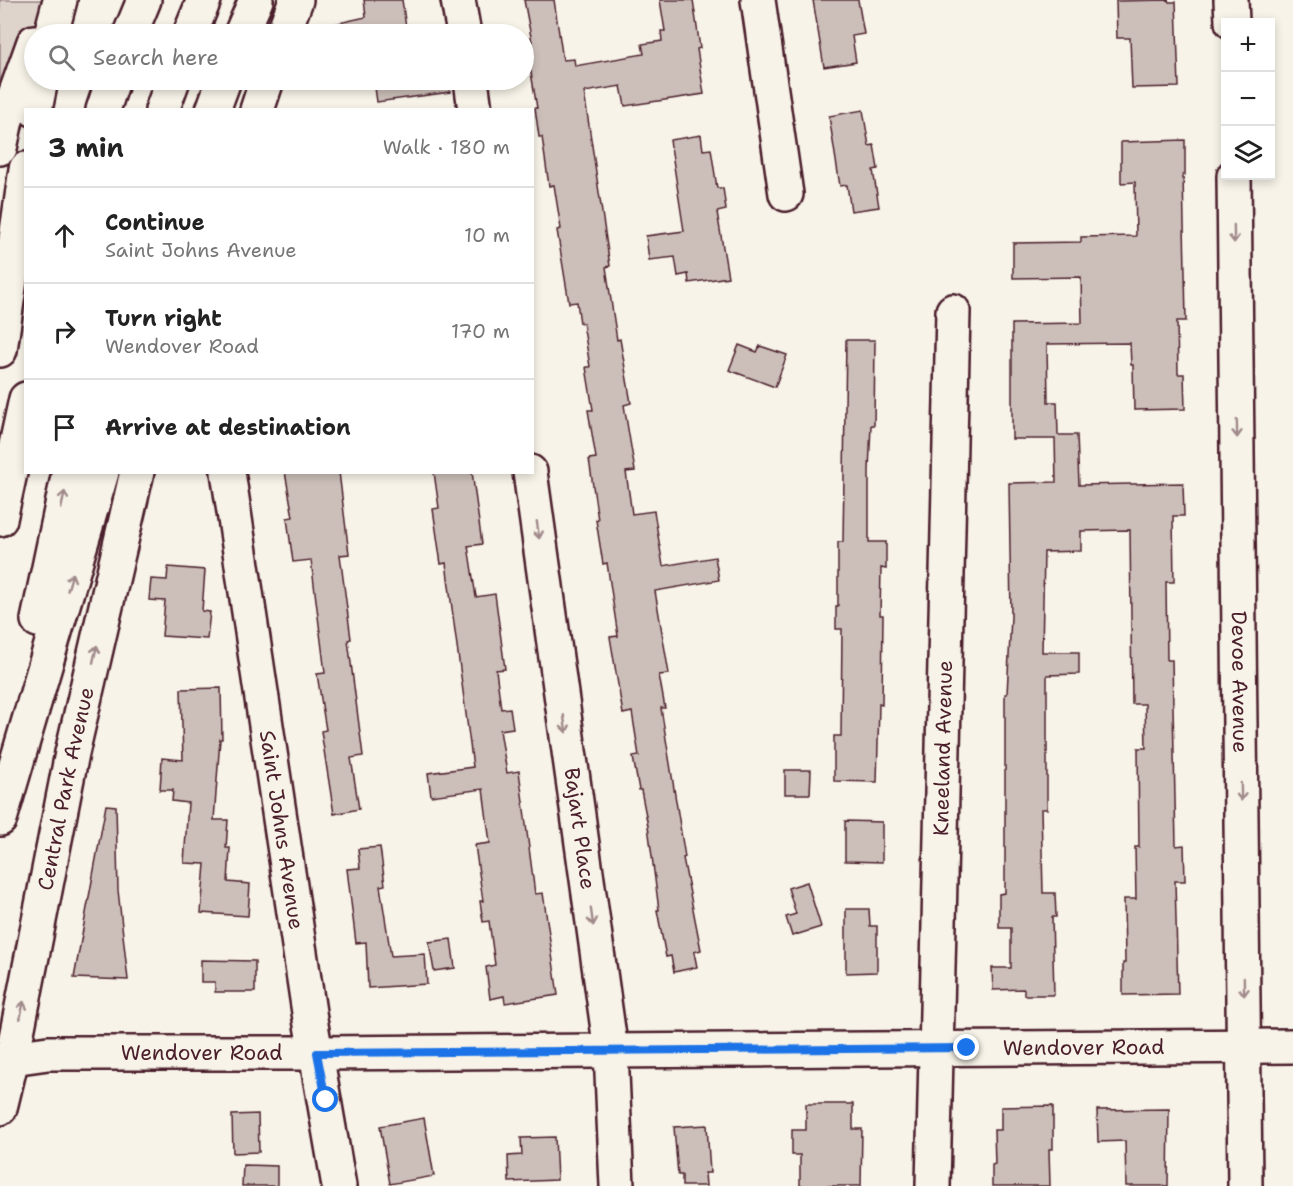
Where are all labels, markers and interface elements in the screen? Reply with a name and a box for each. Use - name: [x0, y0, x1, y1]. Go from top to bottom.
- map controls: [1221, 18, 1275, 180]
- button: +: [1221, 18, 1275, 72]
- search box: [24, 24, 534, 90]
- icon: search: [45, 41, 78, 74]
- text: Search here: [93, 43, 219, 72]
- button: −: [1221, 72, 1275, 126]
- button: layers: [1221, 126, 1275, 180]
- text: 3 min: [48, 130, 124, 165]
- text: Walk · 180 m: [383, 134, 510, 160]
- text: Continue: [105, 208, 205, 237]
- icon: ahead: [48, 219, 81, 252]
- text: 10 m: [464, 222, 510, 248]
- one-way arrow: [1229, 223, 1240, 243]
- text: Saint Johns Avenue: [105, 237, 297, 263]
- text: Turn right: [105, 304, 222, 333]
- icon: right: [48, 315, 81, 348]
- text: 170 m: [451, 318, 510, 344]
- text: Wendover Road: [105, 333, 259, 359]
- icon: arrive: [48, 411, 81, 444]
- text: Arrive at destination: [105, 413, 351, 442]
- one-way arrow: [1231, 418, 1243, 438]
- one-way arrow: [58, 490, 69, 510]
- one-way arrow: [533, 520, 544, 540]
- one-way arrow: [64, 573, 76, 592]
- street label: Devoe Avenue: [1225, 611, 1254, 753]
- one-way arrow: [89, 645, 101, 664]
- street label: Kneeland Avenue: [927, 660, 959, 836]
- street label: Central Park Avenue: [31, 684, 101, 893]
- one-way arrow: [560, 713, 571, 733]
- street label: Saint Johns Avenue: [253, 728, 310, 932]
- street label: Bajart Place: [558, 766, 602, 891]
- one-way arrow: [1235, 781, 1247, 801]
- one-way arrow: [587, 906, 598, 926]
- one-way arrow: [1238, 976, 1250, 996]
- one-way arrow: [17, 1000, 28, 1020]
- street label: Wendover Road: [1003, 1033, 1165, 1062]
- route end: [953, 1034, 979, 1060]
- street label: Wendover Road: [121, 1039, 283, 1067]
- route start: [312, 1086, 338, 1112]

